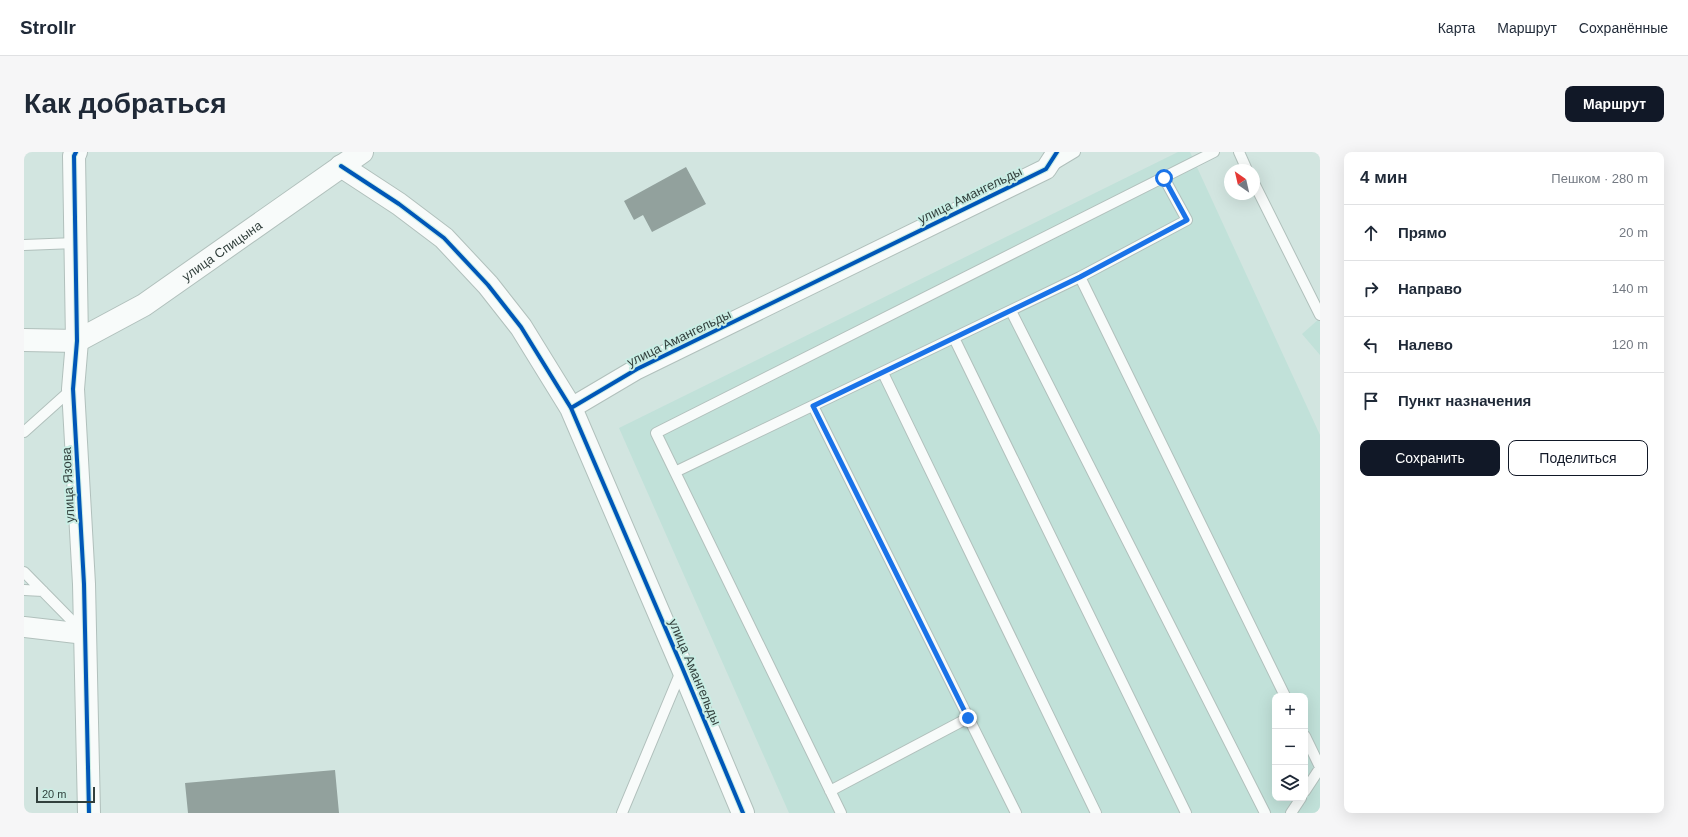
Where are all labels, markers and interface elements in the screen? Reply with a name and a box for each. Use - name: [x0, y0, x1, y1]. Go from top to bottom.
- text: Strollr: [20, 17, 76, 38]
- text: Карта: [1438, 20, 1475, 36]
- text: Маршрут: [1497, 20, 1557, 36]
- text: Сохранённые: [1579, 20, 1668, 36]
- button: Маршрут: [1565, 86, 1664, 122]
- text: Как добраться: [24, 88, 226, 119]
- street label: улица Амангельды: [916, 163, 1024, 227]
- north arrow: [1224, 164, 1260, 200]
- text: 4 мин: [1360, 168, 1407, 187]
- route start: [1155, 169, 1173, 187]
- text: Пешком · 280 m: [1551, 171, 1648, 186]
- street label: улица Спицына: [179, 217, 265, 284]
- icon: ahead: [1360, 222, 1382, 244]
- text: Прямо: [1398, 224, 1447, 241]
- text: 20 m: [1619, 225, 1648, 240]
- icon: right: [1360, 278, 1382, 300]
- text: Направо: [1398, 280, 1462, 297]
- text: 140 m: [1612, 281, 1648, 296]
- street label: улица Амангельды: [625, 306, 733, 370]
- icon: left: [1360, 334, 1382, 356]
- text: Налево: [1398, 336, 1453, 353]
- text: 120 m: [1612, 337, 1648, 352]
- icon: arrive: [1360, 390, 1382, 412]
- text: Пункт назначения: [1398, 392, 1531, 409]
- button: Сохранить: [1360, 440, 1500, 476]
- button: Поделиться: [1508, 440, 1648, 476]
- street label: улица Язова: [58, 446, 77, 523]
- street label: улица Амангельды: [666, 617, 724, 727]
- map controls: [1272, 693, 1308, 801]
- button: +: [1272, 693, 1308, 729]
- route end: [959, 709, 977, 727]
- button: −: [1272, 729, 1308, 765]
- button: layers: [1272, 765, 1308, 801]
- scale bar: [36, 785, 95, 804]
- text: 20 m: [42, 788, 66, 800]

